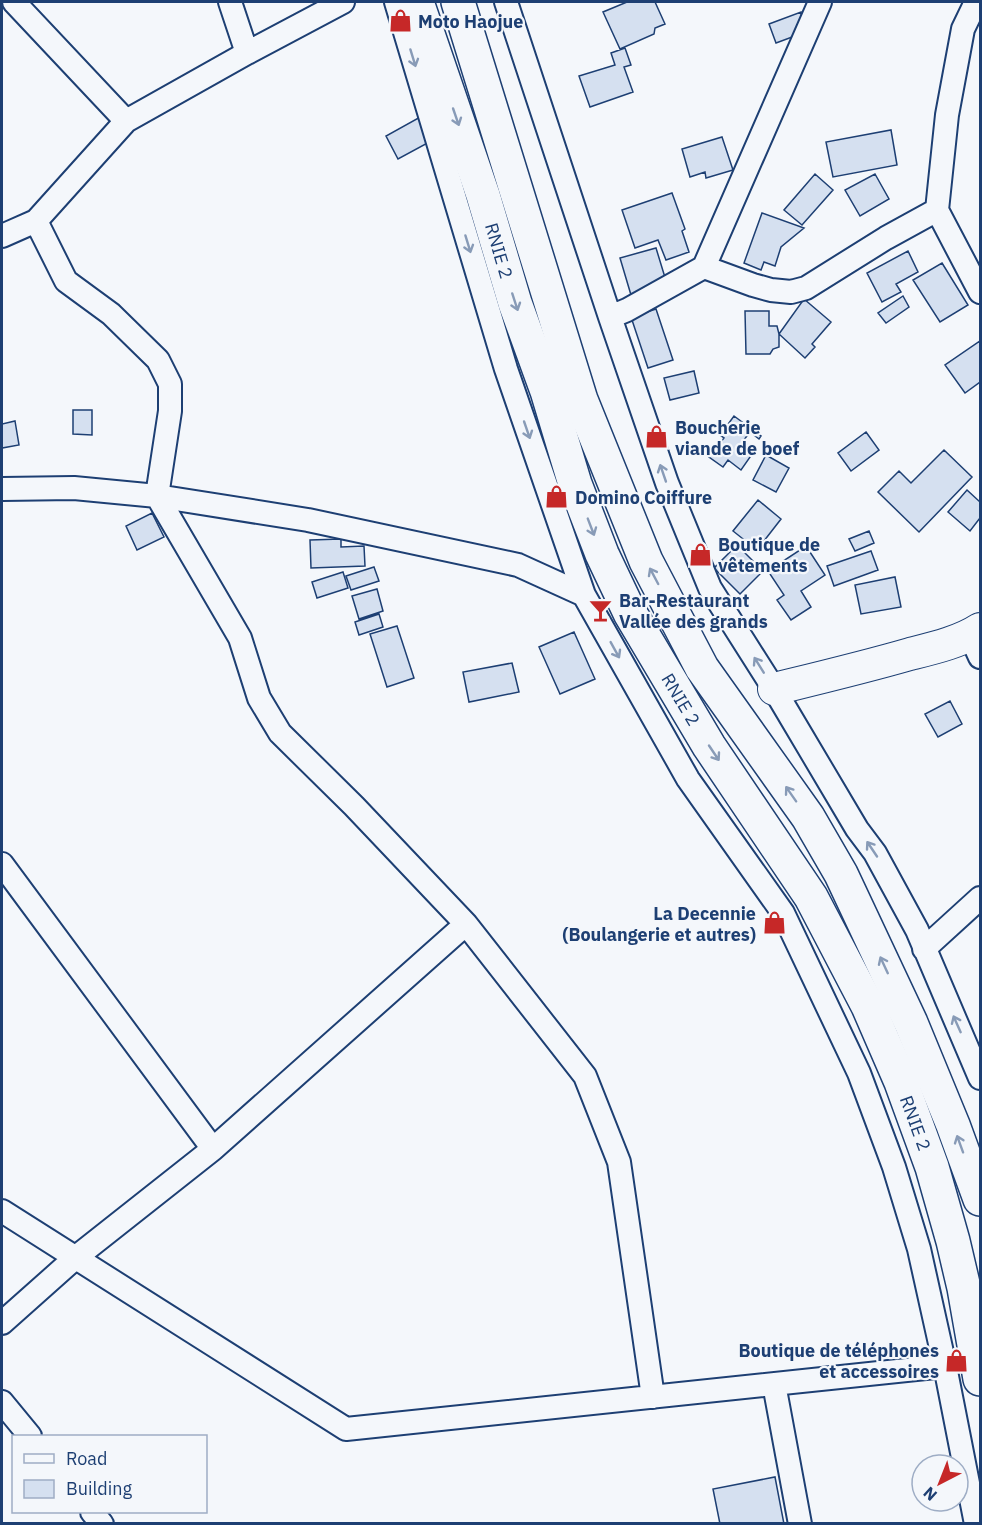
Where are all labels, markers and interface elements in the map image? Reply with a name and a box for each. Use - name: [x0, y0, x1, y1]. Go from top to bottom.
- shop icon: Moto Haojue: [387, 8, 413, 34]
- place label: Moto Haojue: [418, 10, 523, 33]
- one-way arrow: [408, 48, 419, 67]
- one-way arrow: [452, 107, 463, 125]
- street label: RNIE 2: [480, 220, 519, 281]
- one-way arrow: [463, 234, 474, 253]
- one-way arrow: [510, 292, 521, 311]
- place label: Boucherie viande de boef: [675, 416, 800, 460]
- one-way arrow: [522, 420, 533, 439]
- shop icon: Boucherie viande de boef: [644, 424, 670, 450]
- one-way arrow: [657, 464, 668, 483]
- shop icon: Domino Coiffure: [544, 484, 570, 510]
- place label: Domino Coiffure: [575, 486, 712, 509]
- one-way arrow: [587, 517, 598, 536]
- place label: Boutique de vêtements: [718, 533, 820, 577]
- shop icon: Boutique de vêtements: [687, 541, 713, 567]
- one-way arrow: [648, 568, 660, 585]
- place label: Bar-Restaurant Vallée des grands: [619, 589, 768, 633]
- bar icon: Bar-Restaurant Vallée des grands: [588, 597, 614, 623]
- one-way arrow: [609, 641, 621, 658]
- one-way arrow: [753, 658, 765, 674]
- street label: RNIE 2: [657, 669, 706, 730]
- one-way arrow: [707, 745, 720, 762]
- one-way arrow: [785, 786, 797, 802]
- one-way arrow: [866, 842, 878, 858]
- place label: La Decennie (Boulangerie et autres): [562, 902, 756, 946]
- shop icon: La Decennie (Boulangerie et autres): [761, 910, 787, 936]
- one-way arrow: [877, 956, 889, 974]
- one-way arrow: [951, 1016, 962, 1034]
- street label: RNIE 2: [895, 1092, 936, 1154]
- one-way arrow: [954, 1135, 965, 1154]
- place label: Boutique de téléphones et accessoires: [738, 1339, 939, 1383]
- shop icon: Boutique de téléphones et accessoires: [944, 1347, 970, 1373]
- legend: [12, 1435, 207, 1513]
- text: Road: [66, 1447, 107, 1470]
- north arrow: [910, 1453, 970, 1513]
- text: Building: [66, 1477, 133, 1500]
- text: N: [919, 1483, 941, 1505]

